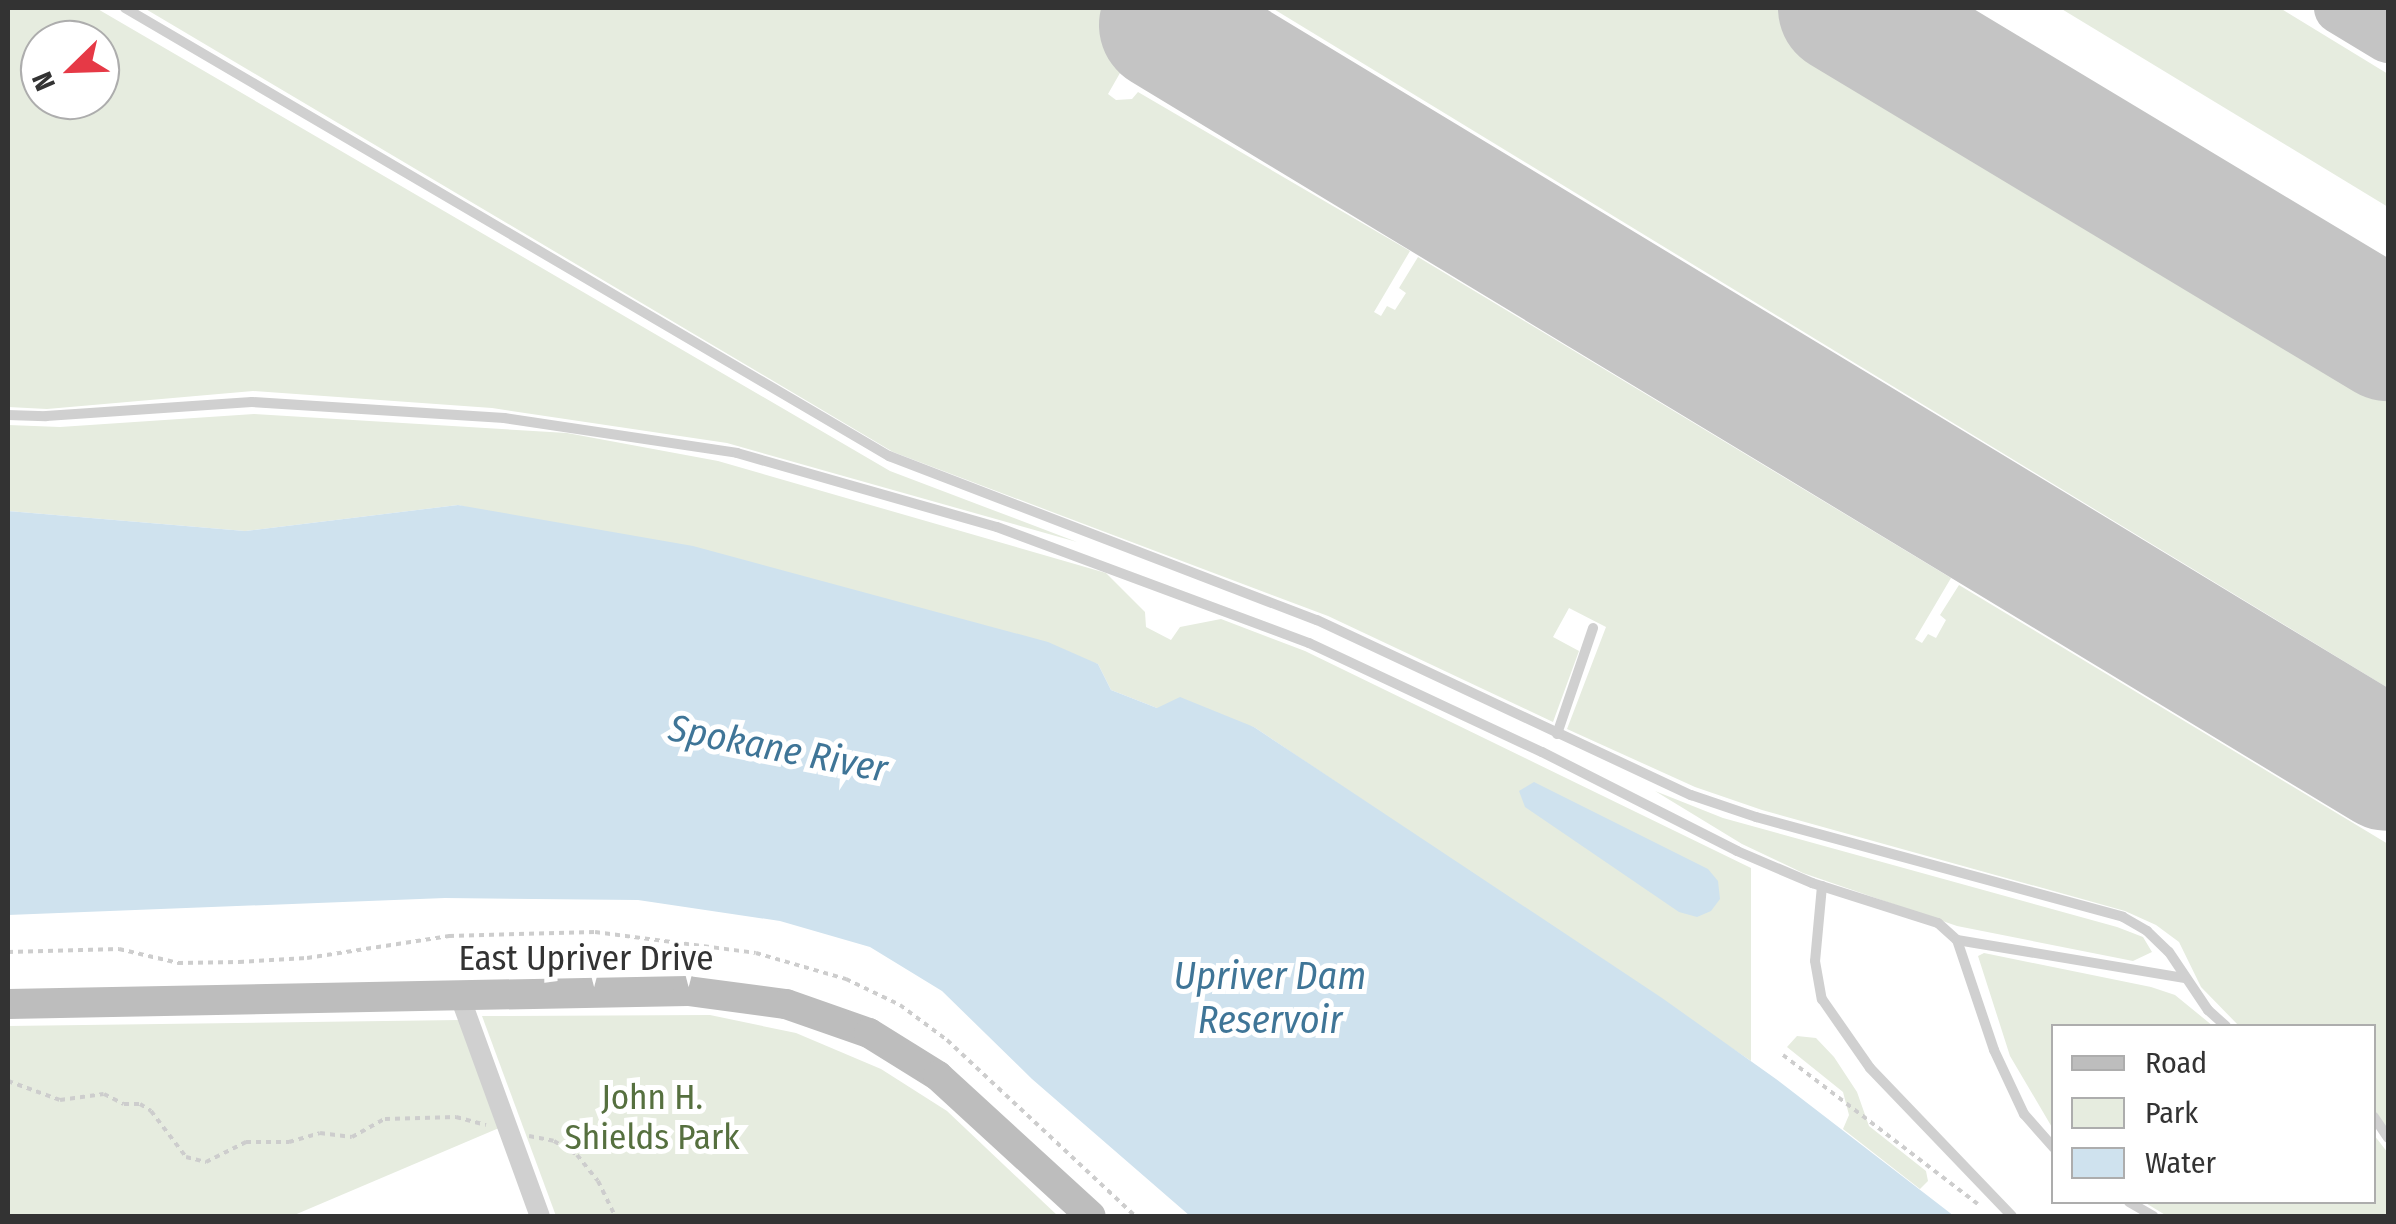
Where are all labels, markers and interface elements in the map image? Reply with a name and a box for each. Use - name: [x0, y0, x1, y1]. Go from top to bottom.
- north arrow: [20, 20, 120, 120]
- text: N: [25, 67, 62, 95]
- water label: Spokane River: [665, 705, 891, 793]
- street label: East Upriver Drive: [458, 937, 714, 979]
- water label: Upriver Dam Reservoir: [1174, 954, 1366, 1044]
- legend: [2051, 1024, 2376, 1204]
- text: Road: [2145, 1045, 2207, 1081]
- park label: John H. Shields Park: [564, 1076, 740, 1158]
- text: Park: [2145, 1095, 2198, 1131]
- text: Water: [2145, 1145, 2216, 1181]

